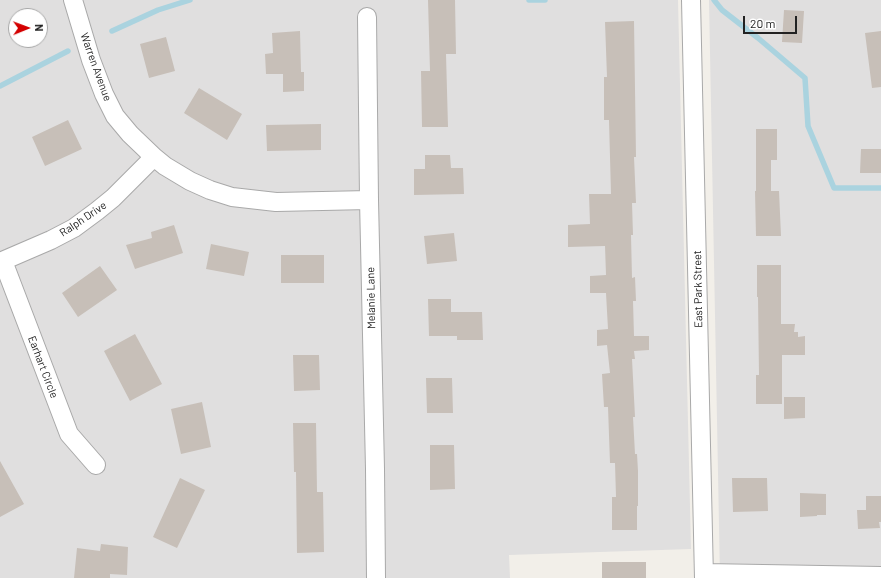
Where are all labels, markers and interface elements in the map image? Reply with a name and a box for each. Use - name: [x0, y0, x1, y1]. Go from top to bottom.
- north arrow: [8, 8, 48, 48]
- scale bar: [745, 8, 799, 34]
- text: 20 m: [750, 16, 776, 30]
- text: N: [33, 24, 46, 32]
- street label: Warren Avenue: [78, 31, 114, 103]
- street label: Ralph Drive: [57, 199, 109, 239]
- street label: East Park Street: [691, 250, 705, 328]
- street label: Melanie Lane: [364, 267, 378, 329]
- street label: Earhart Circle: [25, 334, 61, 400]

